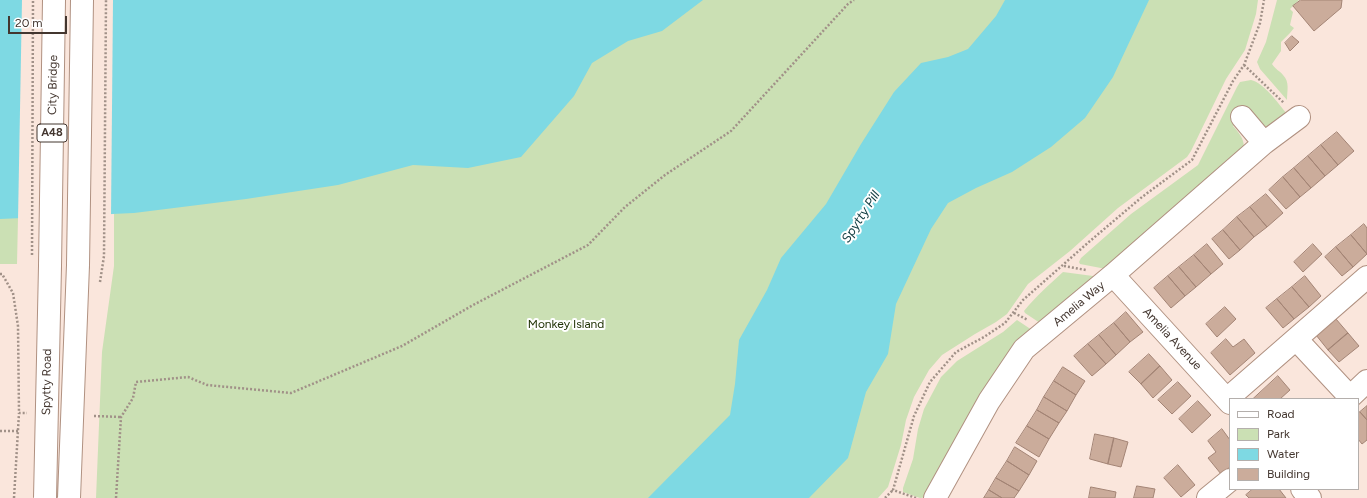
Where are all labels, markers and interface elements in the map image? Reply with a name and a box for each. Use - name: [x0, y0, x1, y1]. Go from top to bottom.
- scale bar: [10, 8, 69, 34]
- text: 20 m: [15, 16, 43, 30]
- street label: City Bridge: [45, 55, 61, 115]
- road number: A48: [37, 124, 67, 142]
- water label: Spytty Pill: [838, 188, 884, 246]
- street label: Amelia Way: [1050, 278, 1108, 330]
- street label: Amelia Avenue: [1139, 305, 1205, 373]
- park label: Monkey Island: [528, 317, 604, 331]
- street label: Spytty Road: [39, 349, 55, 415]
- legend: [1229, 398, 1359, 490]
- text: Road: [1267, 407, 1295, 421]
- text: Park: [1267, 427, 1290, 441]
- text: Water: [1267, 447, 1299, 461]
- text: Building: [1267, 467, 1310, 481]

